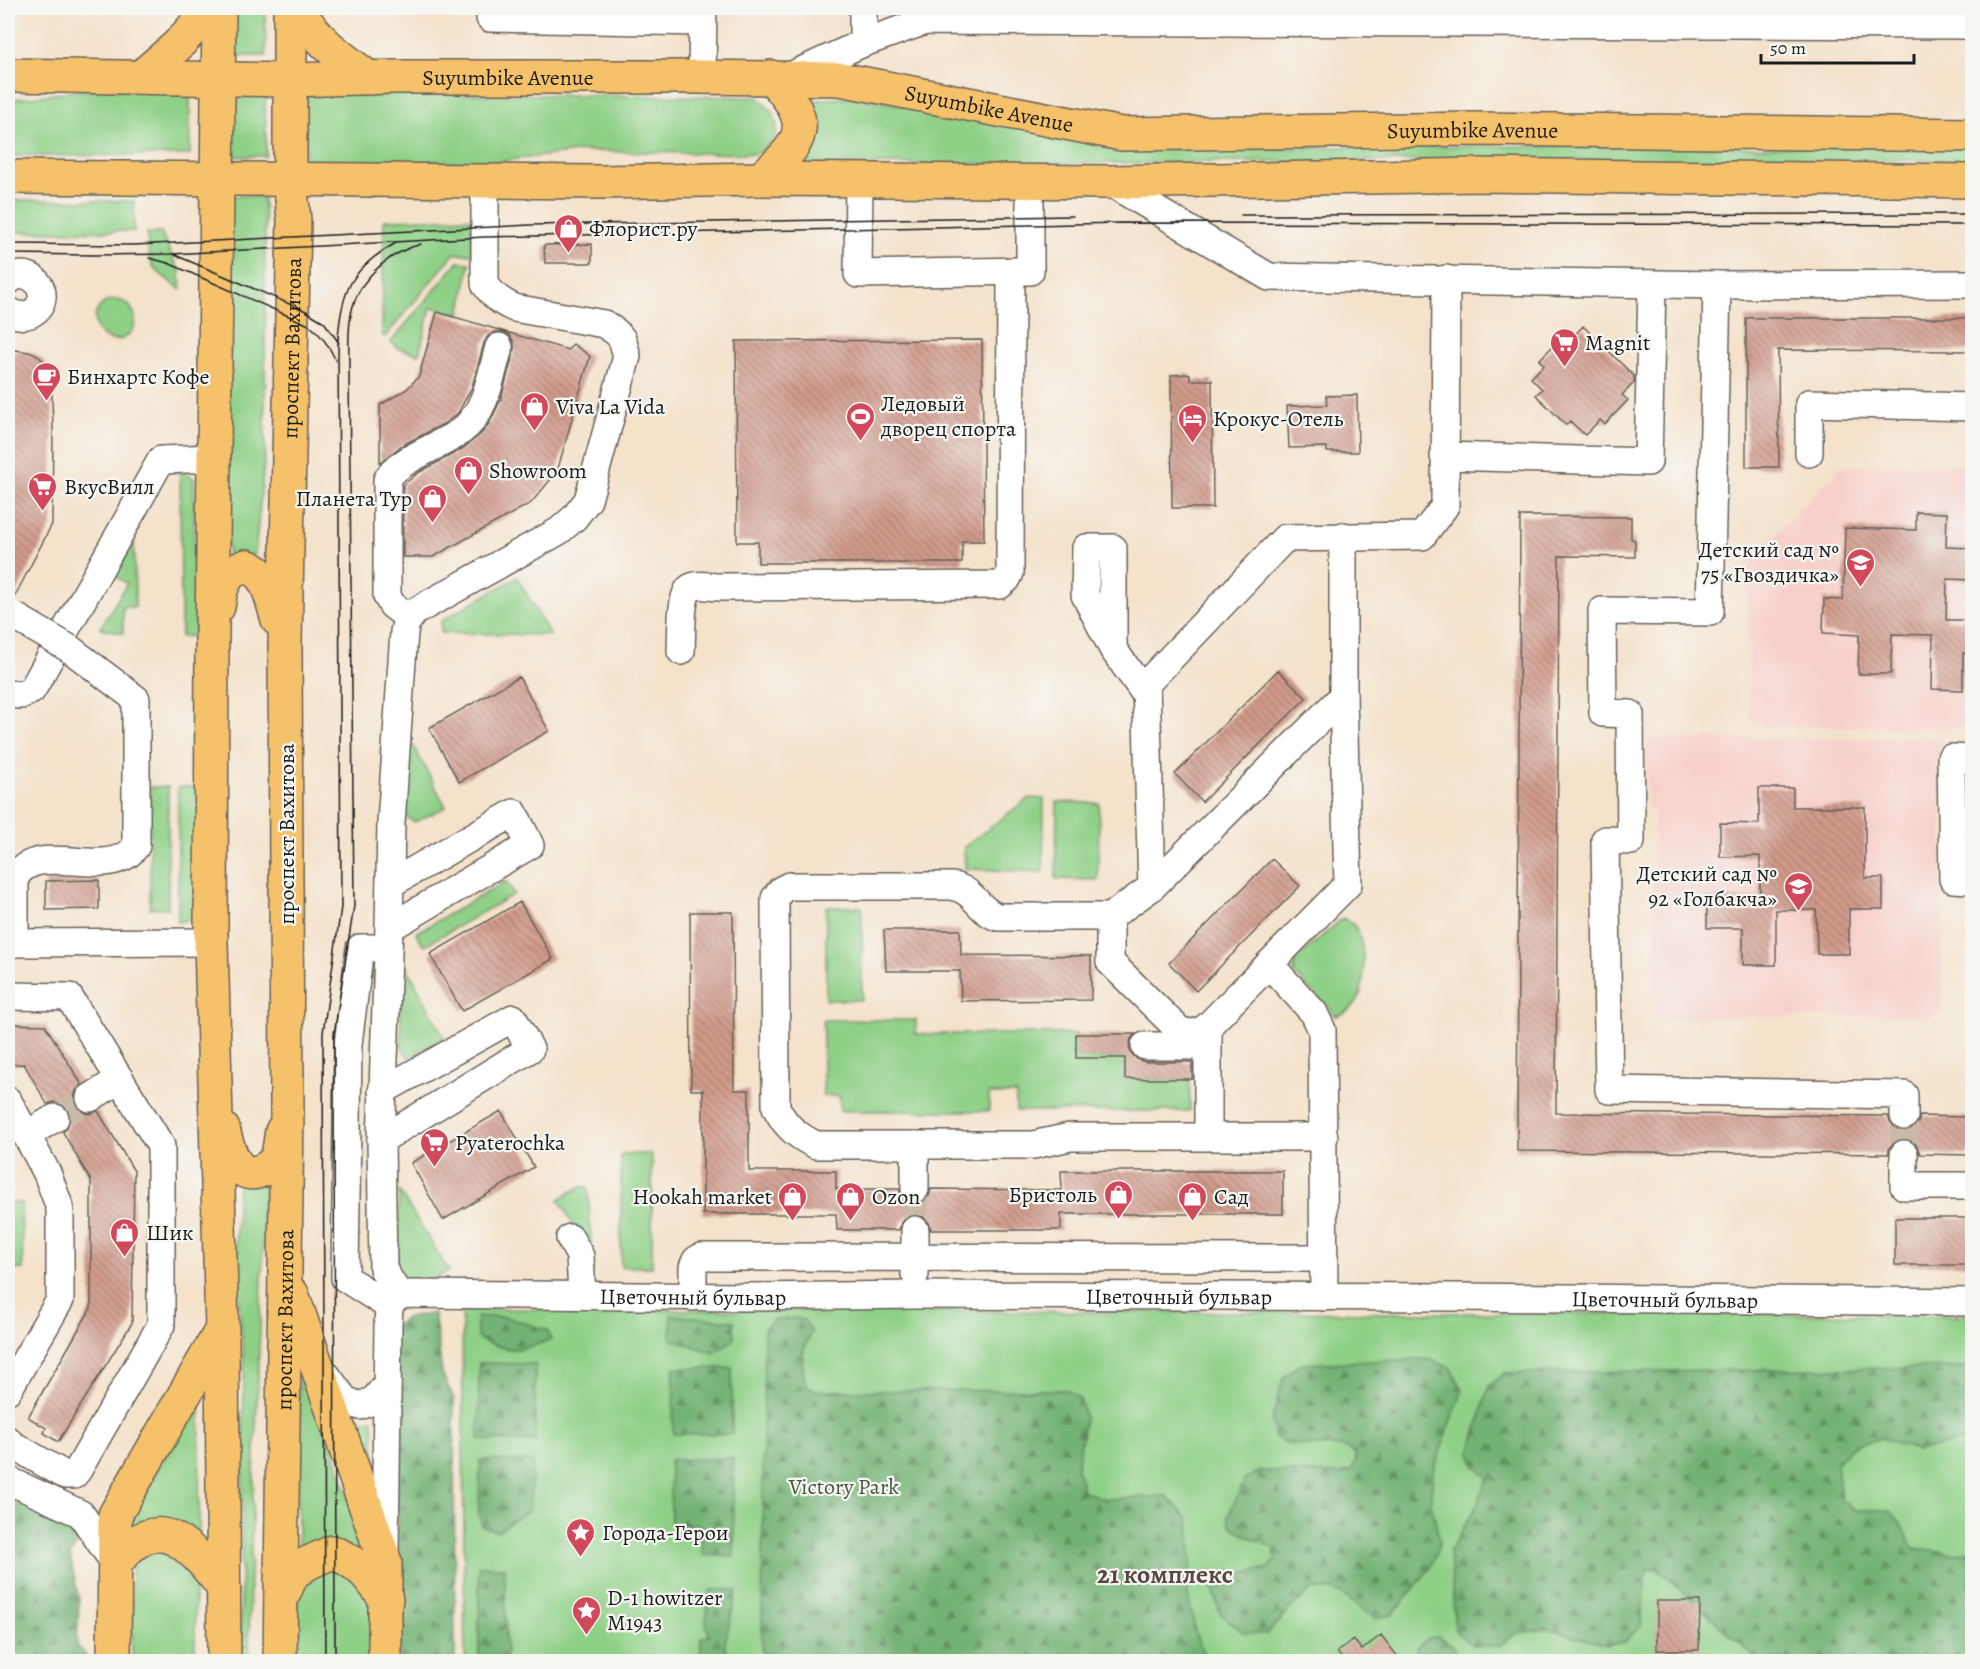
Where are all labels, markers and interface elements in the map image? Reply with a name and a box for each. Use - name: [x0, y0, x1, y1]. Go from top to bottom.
- scale bar: [1761, 27, 1914, 65]
- text: 50 m: [1770, 36, 1806, 60]
- street label: Suyumbike Avenue: [422, 63, 594, 93]
- street label: Suyumbike Avenue: [902, 78, 1076, 140]
- street label: Suyumbike Avenue: [1387, 115, 1558, 146]
- shop icon: Флорист.ру: [552, 212, 584, 254]
- place label: Флорист.ру: [589, 214, 699, 244]
- street label: проспект Вахитова: [275, 256, 309, 439]
- supermarket icon: Magnit: [1548, 326, 1580, 368]
- place label: Magnit: [1585, 328, 1650, 358]
- cafe icon: Бинхартс Кофе: [30, 360, 62, 402]
- place label: Бинхартс Кофе: [67, 362, 209, 392]
- place label: Ледовый дворец спорта: [880, 389, 1017, 444]
- shop icon: Viva La Vida: [519, 390, 551, 432]
- place label: Viva La Vida: [555, 392, 666, 422]
- sports icon: Ледовый дворец спорта: [844, 400, 876, 442]
- hotel icon: Крокус-Отель: [1176, 402, 1208, 444]
- place label: Крокус-Отель: [1213, 404, 1344, 434]
- shop icon: Showroom: [452, 454, 484, 496]
- place label: Showroom: [489, 456, 587, 486]
- supermarket icon: ВкусВилл: [27, 470, 59, 512]
- place label: ВкусВилл: [64, 472, 155, 502]
- shop icon: Планета Тур: [417, 482, 449, 524]
- place label: Планета Тур: [296, 484, 412, 514]
- place label: Детский сад № 75 «Гвоздичка»: [1699, 535, 1839, 590]
- school or university icon: Детский сад № 75 «Гвоздичка»: [1844, 546, 1876, 588]
- street label: проспект Вахитова: [272, 743, 302, 925]
- place label: Детский сад № 92 «Голбакча»: [1637, 859, 1777, 914]
- school or university icon: Детский сад № 92 «Голбакча»: [1782, 870, 1814, 912]
- supermarket icon: Pyaterochka: [418, 1126, 450, 1168]
- place label: Pyaterochka: [455, 1128, 566, 1158]
- shop icon: Бристоль: [1102, 1178, 1134, 1220]
- shop icon: Hookah market: [777, 1180, 809, 1222]
- shop icon: Ozon: [835, 1180, 867, 1222]
- place label: Бристоль: [1008, 1180, 1097, 1210]
- shop icon: Сад: [1177, 1180, 1209, 1222]
- place label: Hookah market: [632, 1182, 772, 1212]
- place label: Ozon: [872, 1182, 920, 1212]
- place label: Сад: [1214, 1182, 1249, 1212]
- shop icon: Шик: [109, 1216, 141, 1258]
- place label: Шик: [146, 1218, 194, 1248]
- street label: проспект Вахитова: [269, 1228, 302, 1411]
- street label: Цветочный бульвар: [600, 1282, 786, 1313]
- street label: Цветочный бульвар: [1086, 1282, 1272, 1312]
- street label: Цветочный бульвар: [1572, 1284, 1758, 1316]
- park label: Victory Park: [788, 1472, 899, 1502]
- place icon: Города-Герои: [565, 1516, 597, 1558]
- place label: Города-Герои: [602, 1518, 729, 1548]
- district label: 21 комплекс: [1097, 1557, 1233, 1592]
- place label: D-1 howitzer M1943: [607, 1583, 722, 1638]
- place icon: D-1 howitzer M1943: [570, 1594, 602, 1636]

